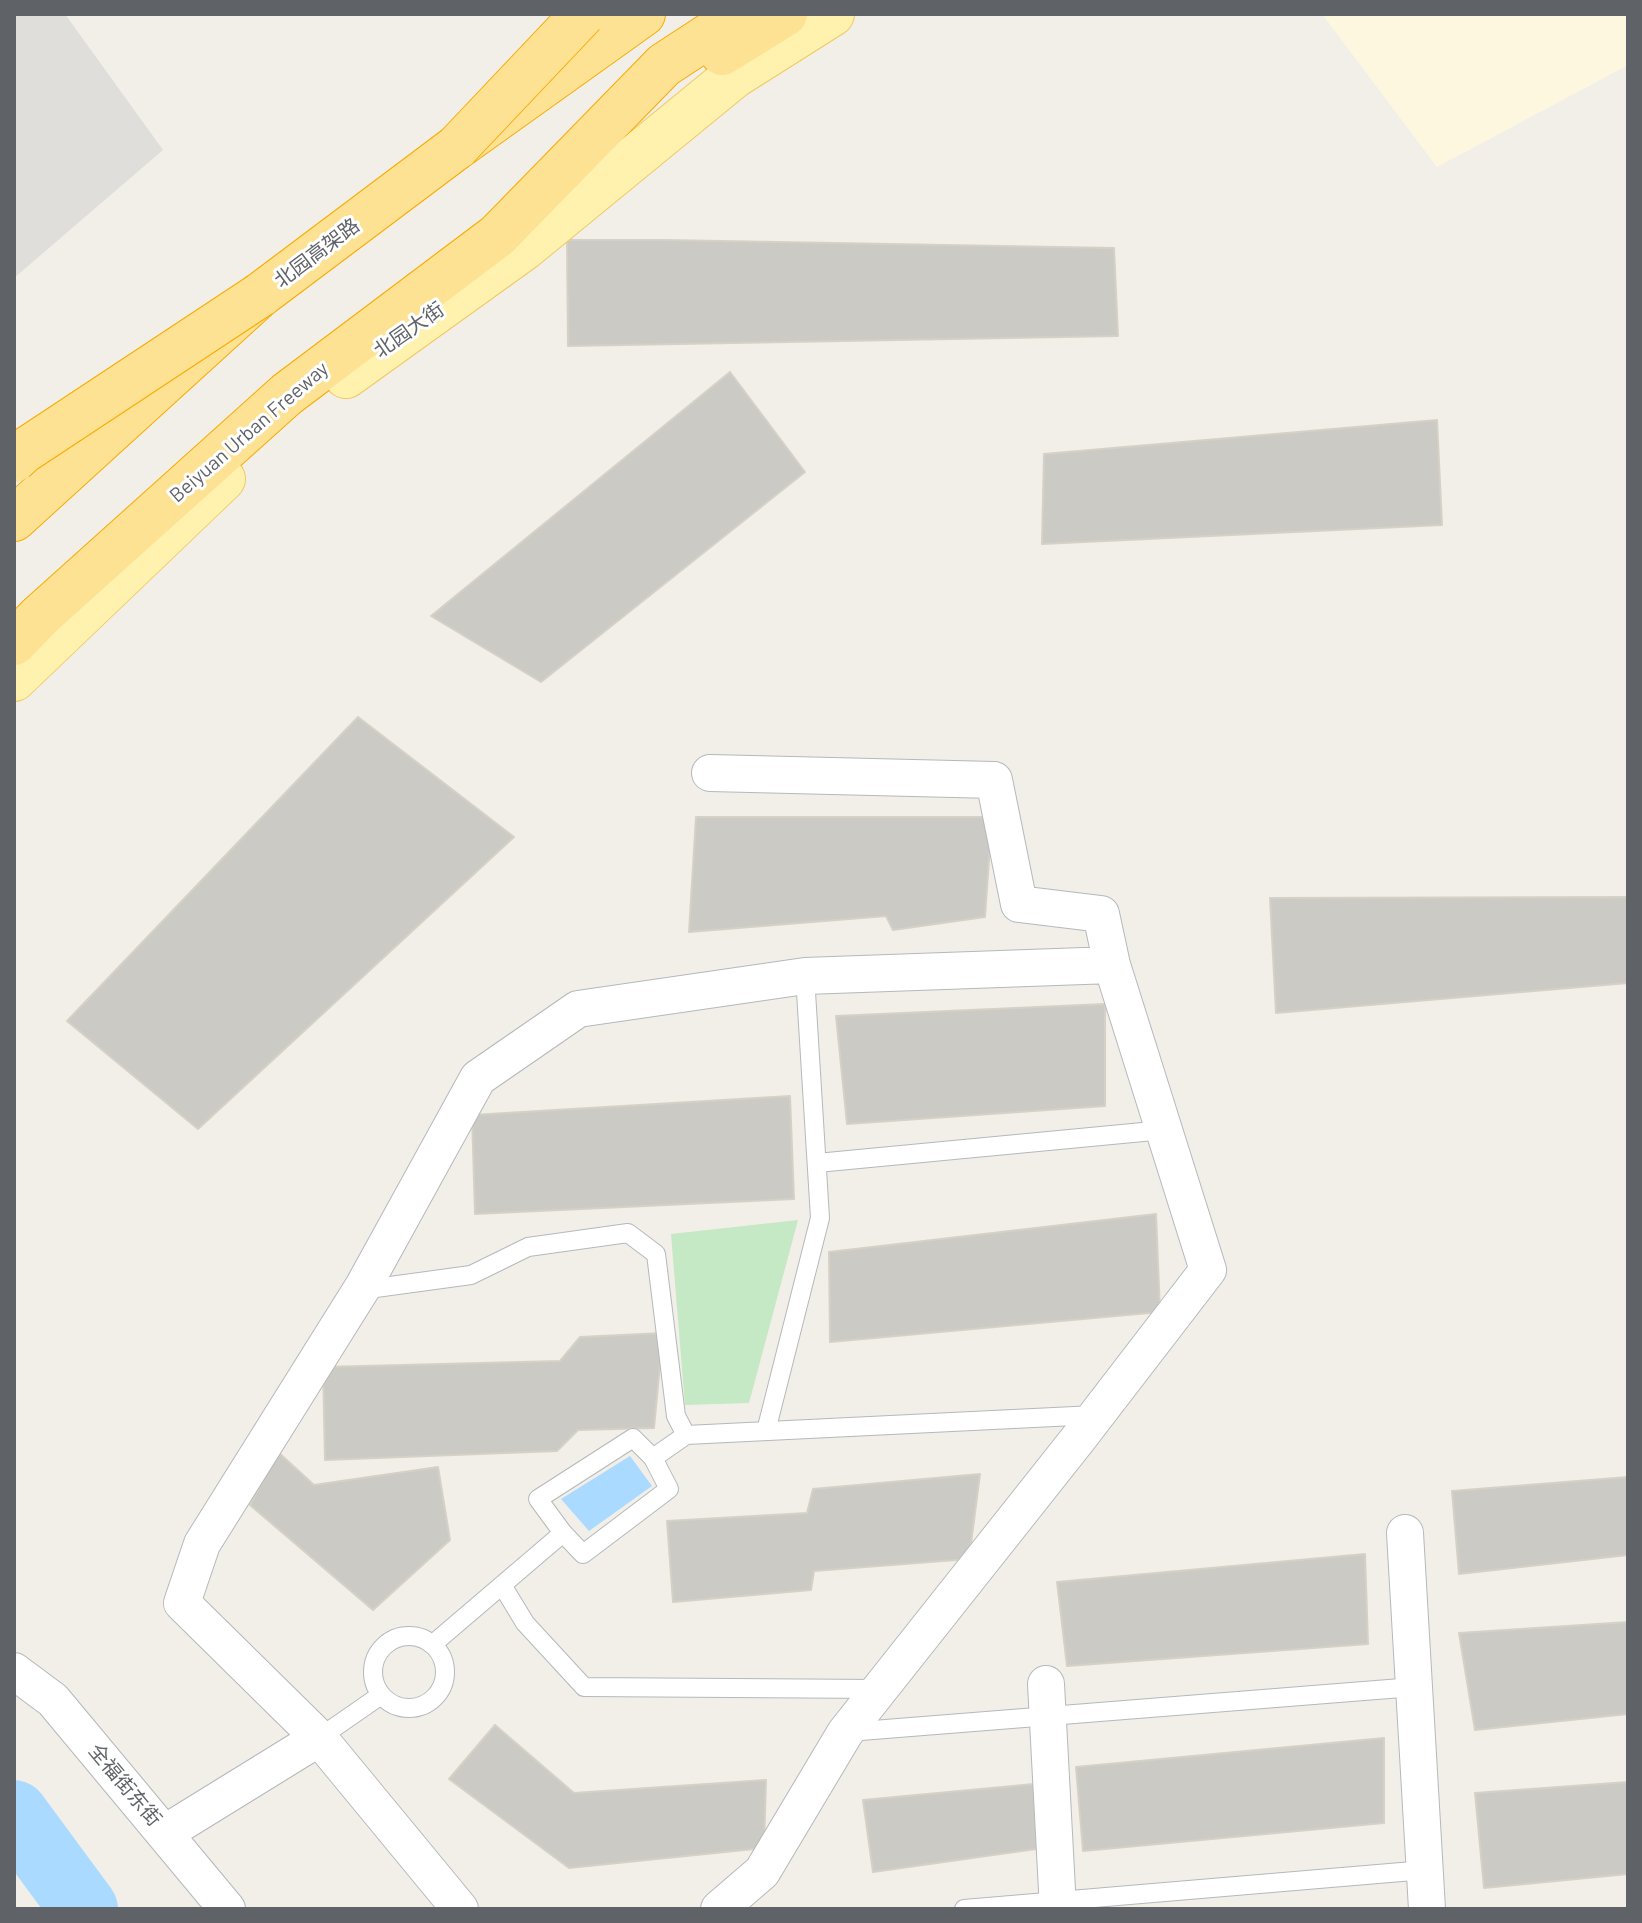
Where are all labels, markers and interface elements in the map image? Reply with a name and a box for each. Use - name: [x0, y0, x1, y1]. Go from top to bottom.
- street label: 北园高架路: [270, 213, 364, 293]
- street label: 北园大街: [369, 297, 449, 363]
- street label: Beiyuan Urban Freeway: [165, 357, 333, 507]
- street label: 全福街东街: [84, 1739, 166, 1831]

